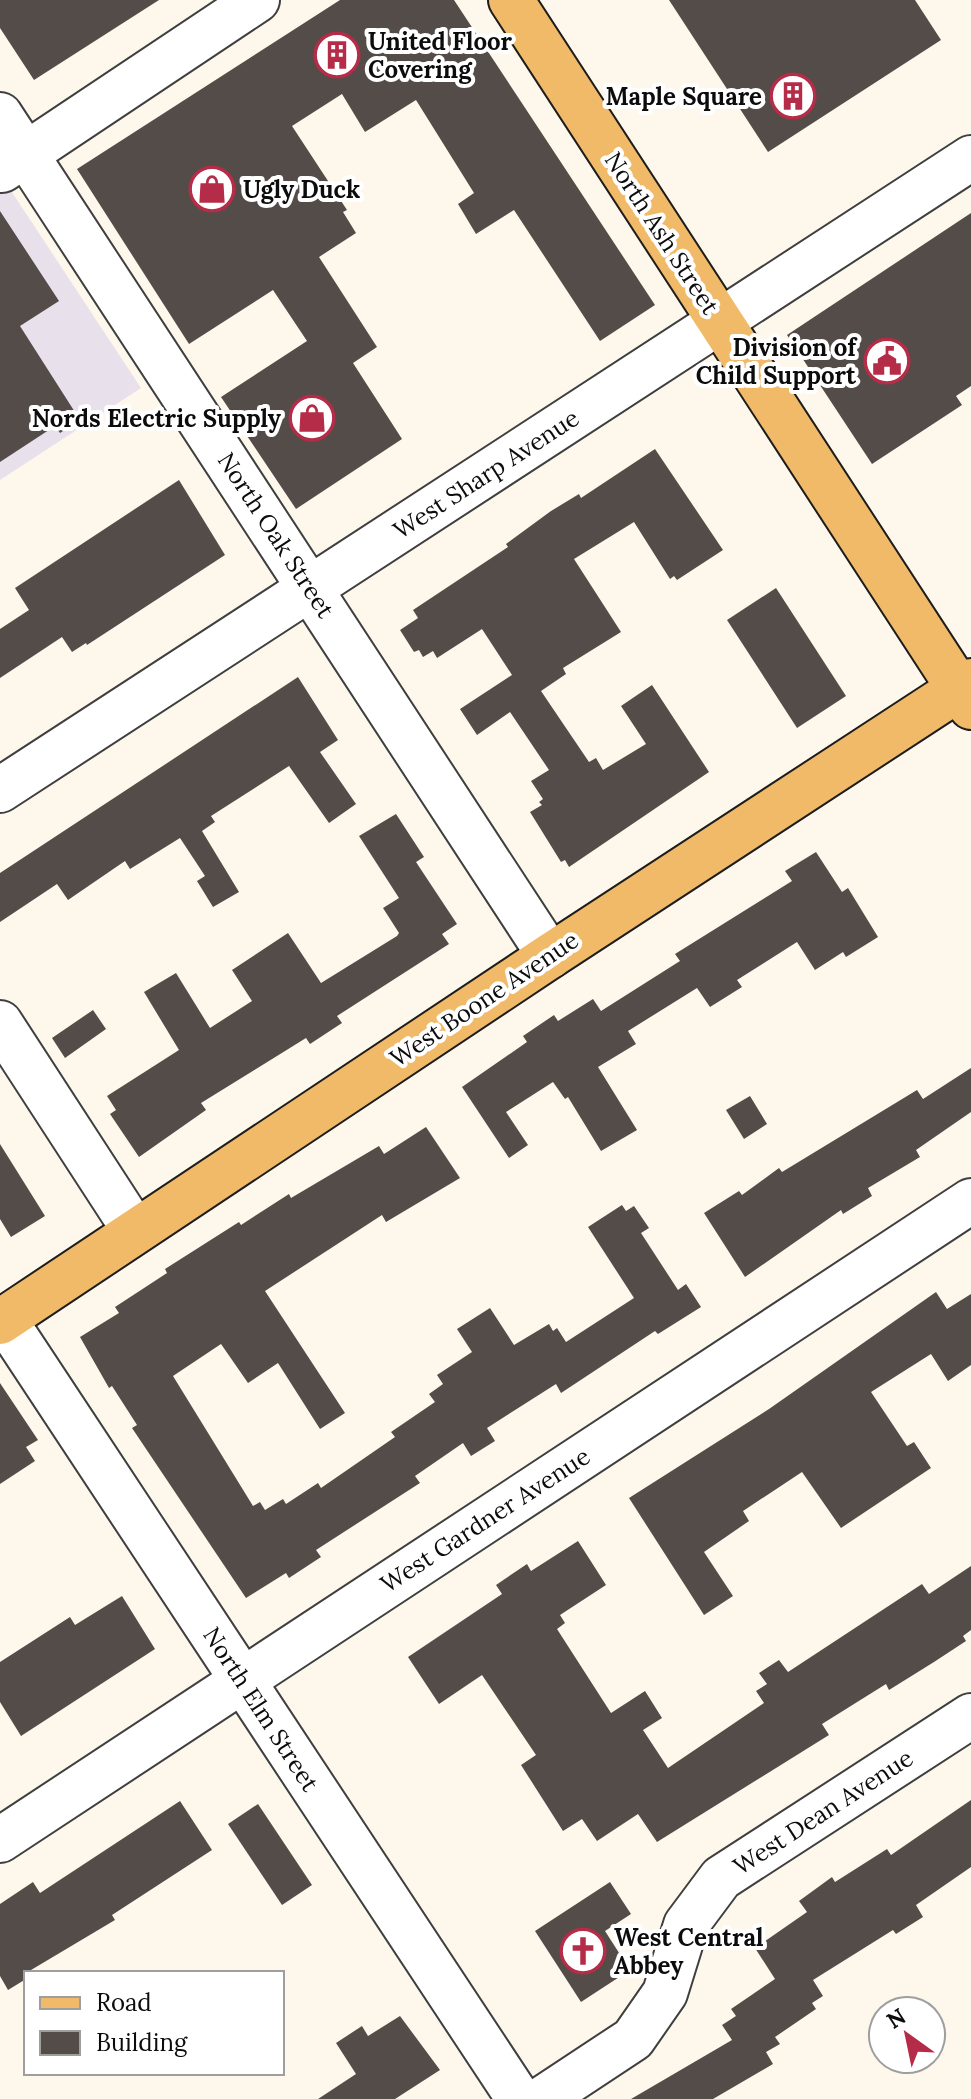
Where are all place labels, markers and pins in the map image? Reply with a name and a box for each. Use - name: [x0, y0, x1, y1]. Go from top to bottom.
- place label: United Floor Covering: [368, 26, 513, 85]
- building icon: United Floor Covering: [313, 31, 361, 79]
- building icon: Maple Square: [769, 72, 817, 120]
- place label: Maple Square: [605, 81, 762, 112]
- shop icon: Ugly Duck: [188, 165, 236, 213]
- place label: Ugly Duck: [243, 174, 360, 205]
- place label: Division of Child Support: [696, 332, 858, 391]
- public building icon: Division of Child Support: [863, 337, 911, 385]
- shop icon: Nords Electric Supply: [288, 394, 336, 442]
- place label: Nords Electric Supply: [32, 403, 282, 434]
- place label: West Central Abbey: [614, 1922, 764, 1981]
- church icon: West Central Abbey: [559, 1927, 607, 1975]

